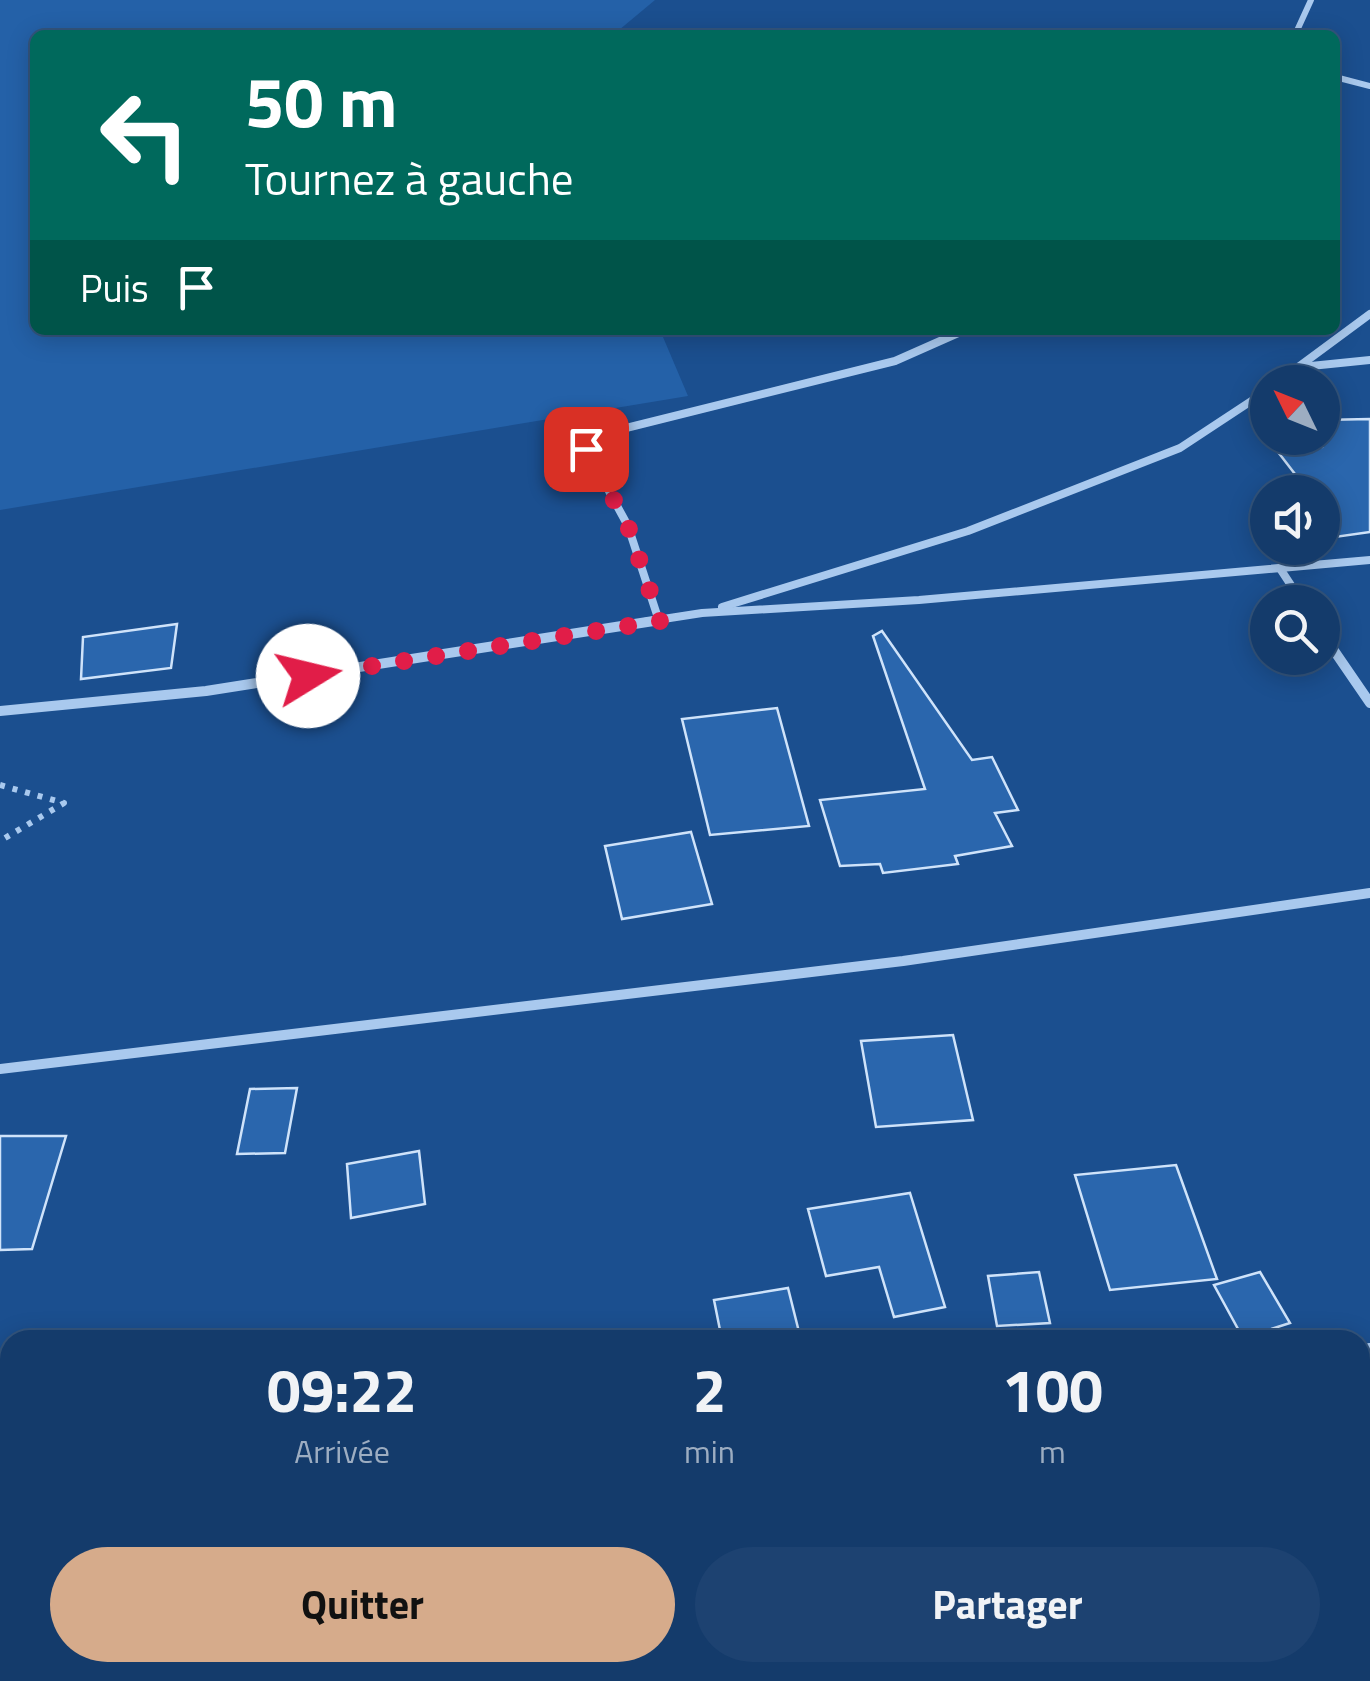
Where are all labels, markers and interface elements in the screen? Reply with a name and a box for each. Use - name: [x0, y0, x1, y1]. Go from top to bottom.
- text: 50 m: [245, 48, 398, 154]
- icon: left: [80, 70, 210, 200]
- text: Tournez à gauche: [245, 144, 574, 212]
- text: Puis: [80, 259, 149, 317]
- icon: arrive: [169, 260, 224, 315]
- north arrow: [1250, 365, 1340, 455]
- map controls: [1250, 365, 1340, 675]
- pin: [544, 407, 629, 492]
- icon: arrive: [559, 422, 614, 477]
- button: sound: [1250, 475, 1340, 565]
- button: search: [1250, 585, 1340, 675]
- position arrow: [256, 624, 360, 728]
- text: 09:22: [267, 1344, 417, 1435]
- text: 2: [693, 1344, 726, 1435]
- text: 100: [1002, 1344, 1103, 1435]
- text: Arrivée: [294, 1427, 390, 1475]
- text: min: [684, 1427, 735, 1475]
- text: m: [1039, 1427, 1066, 1475]
- button: Quitter: [50, 1547, 675, 1662]
- button: Partager: [695, 1547, 1320, 1662]

